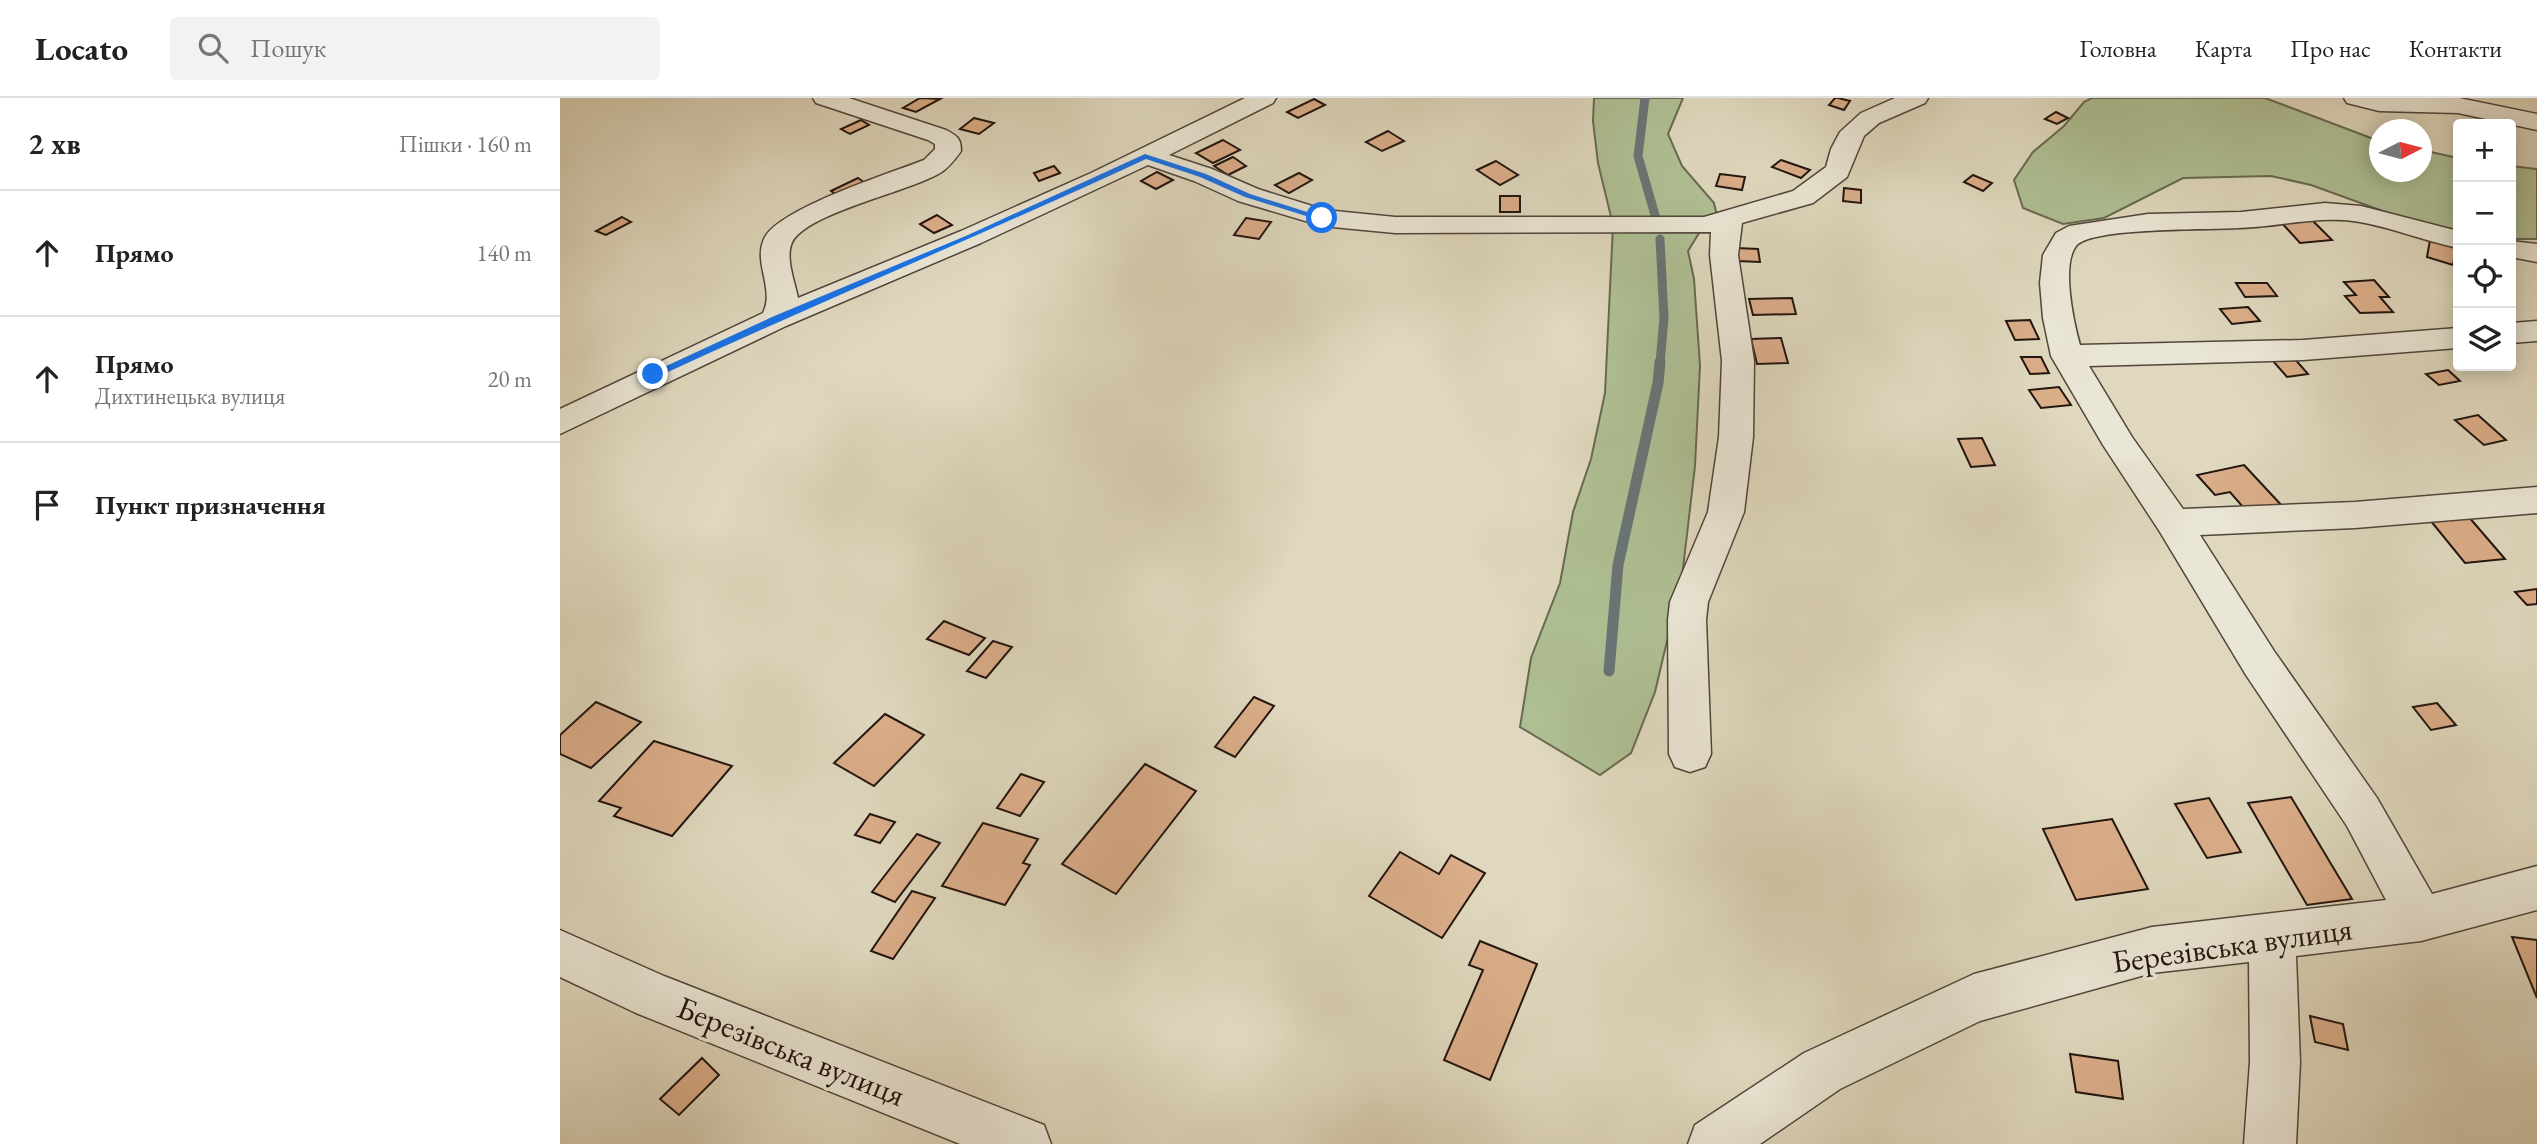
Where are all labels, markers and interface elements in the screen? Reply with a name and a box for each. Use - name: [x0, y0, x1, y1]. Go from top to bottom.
- search box: [170, 17, 660, 80]
- text: Locato: [35, 27, 128, 70]
- icon: search: [194, 29, 232, 67]
- text: Пошук: [250, 31, 326, 65]
- text: Головна: [2079, 33, 2157, 64]
- text: Карта: [2195, 33, 2252, 64]
- text: Про нас: [2290, 33, 2371, 64]
- text: Контакти: [2409, 33, 2502, 64]
- north arrow: [2369, 119, 2432, 182]
- map controls: [2453, 119, 2516, 371]
- button: +: [2453, 119, 2516, 182]
- text: 2 хв: [28, 124, 81, 163]
- text: Пішки · 160 m: [399, 129, 532, 159]
- button: −: [2453, 182, 2516, 245]
- route start: [1306, 202, 1337, 233]
- icon: ahead: [28, 234, 66, 272]
- text: Прямо: [95, 236, 174, 270]
- text: 140 m: [476, 238, 532, 268]
- button: locate: [2453, 245, 2516, 308]
- button: layers: [2453, 308, 2516, 371]
- text: Прямо: [95, 347, 174, 381]
- route end: [637, 358, 668, 389]
- icon: ahead: [28, 360, 66, 398]
- text: 20 m: [487, 364, 532, 394]
- text: Дихтинецька вулиця: [95, 381, 285, 411]
- icon: arrive: [28, 486, 66, 524]
- text: Пункт призначення: [95, 488, 326, 522]
- street label: Березівська вулиця: [2109, 907, 2355, 983]
- street label: Березівська вулиця: [671, 986, 911, 1116]

